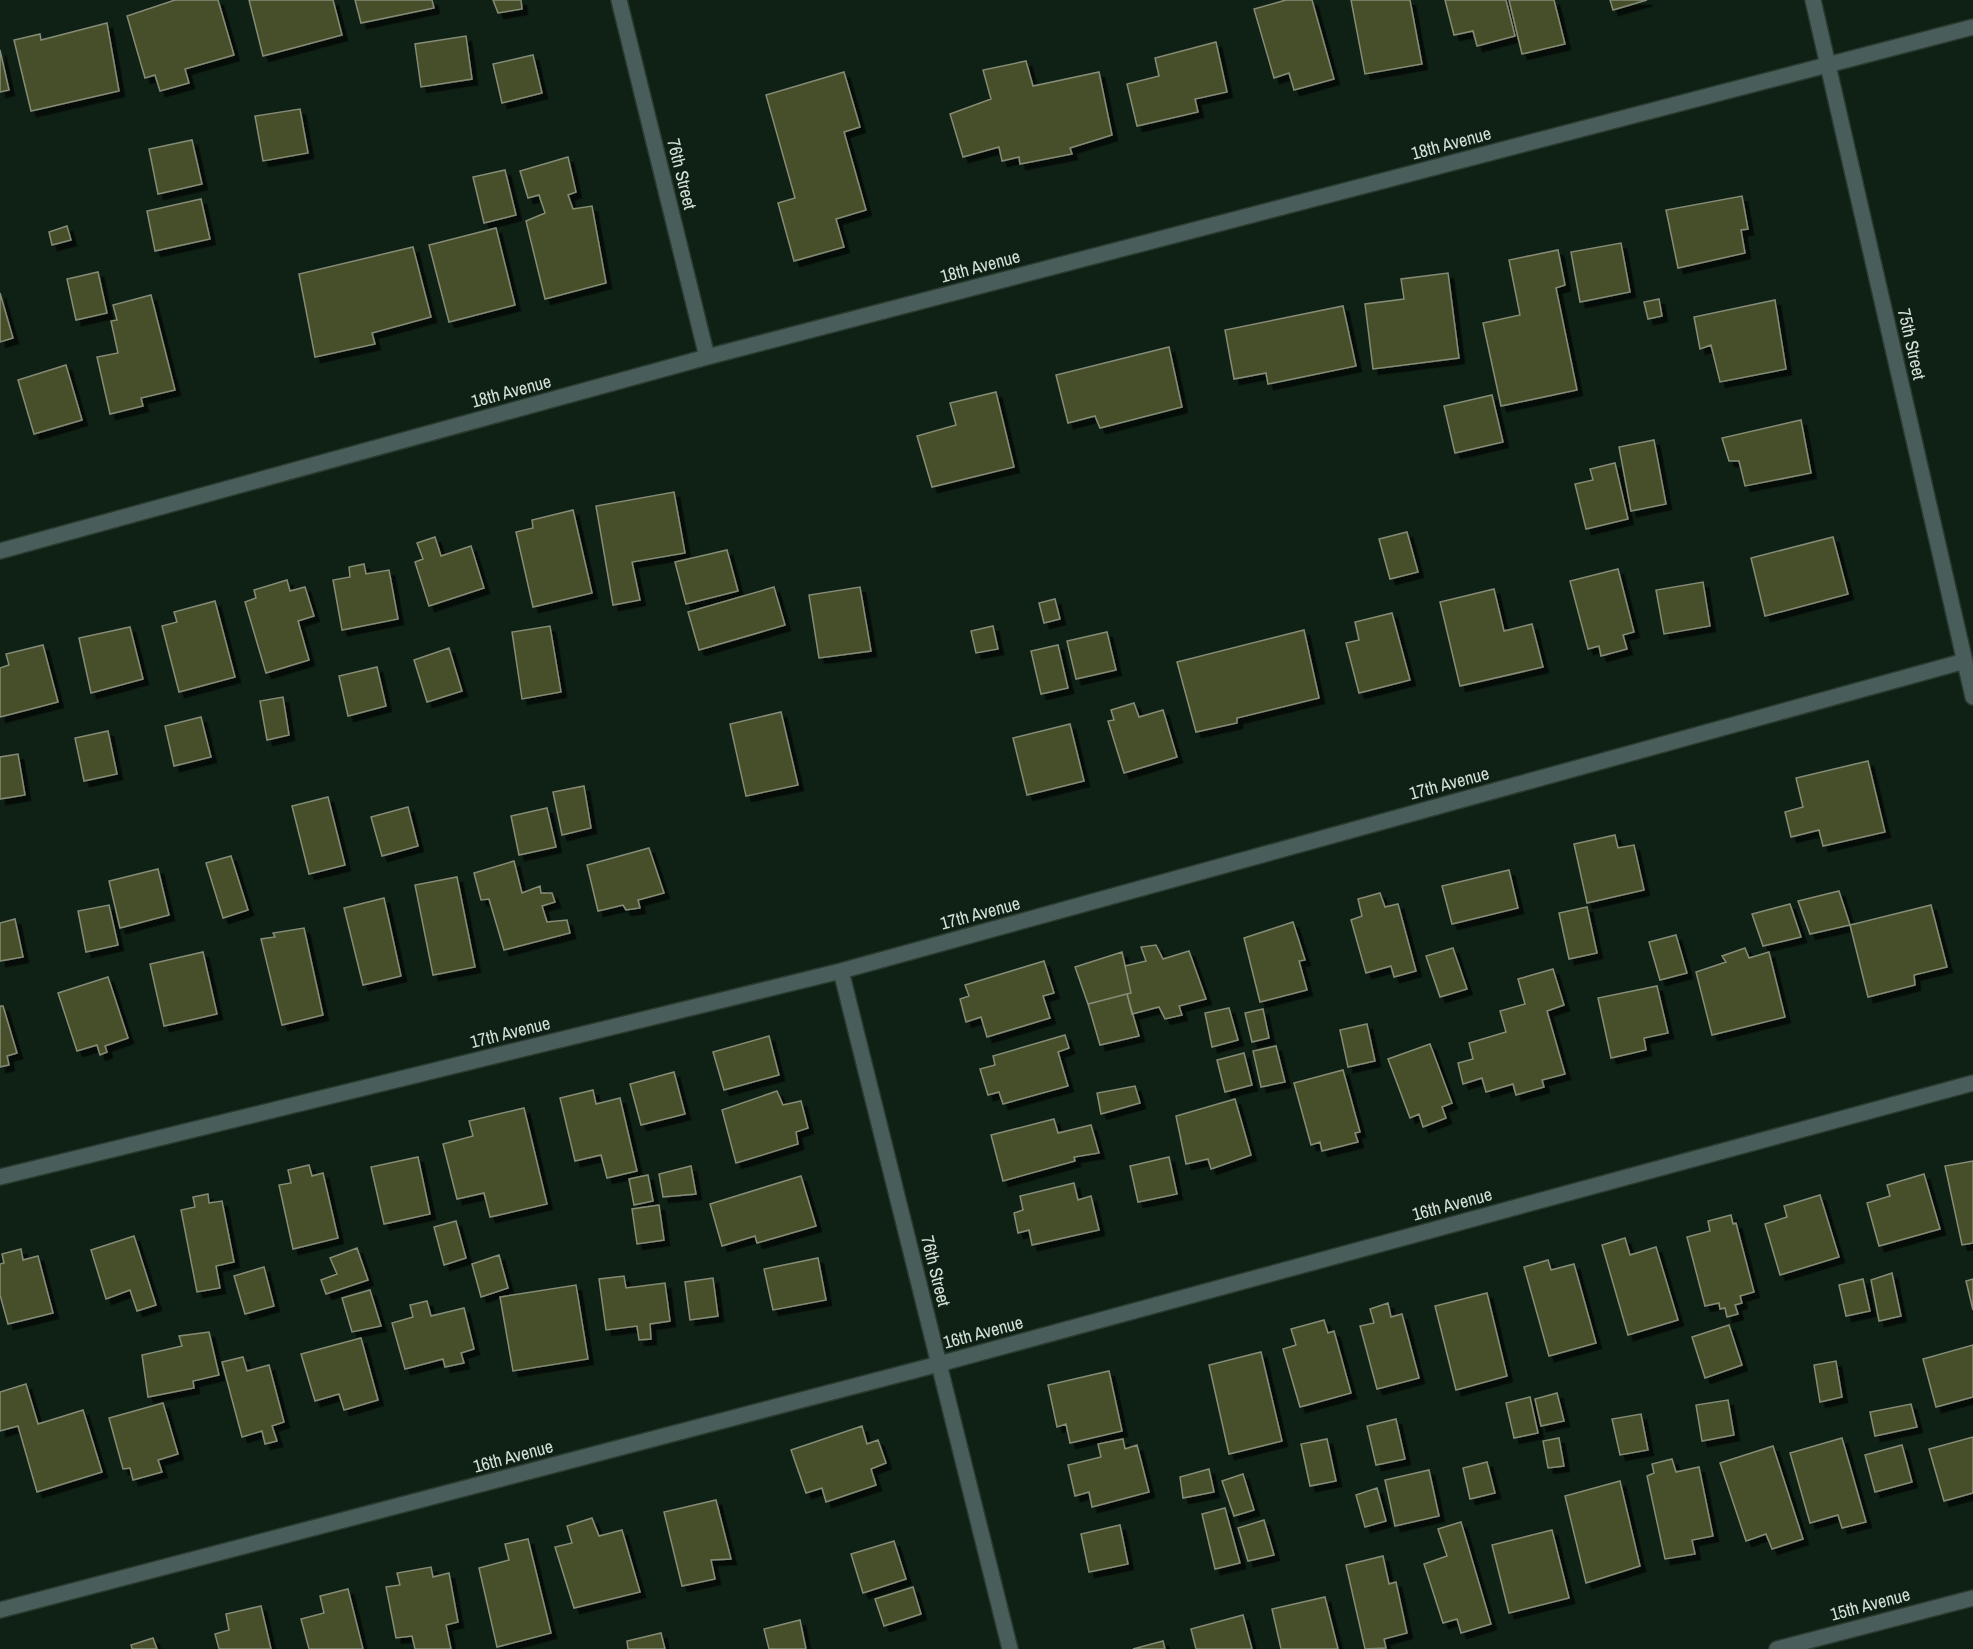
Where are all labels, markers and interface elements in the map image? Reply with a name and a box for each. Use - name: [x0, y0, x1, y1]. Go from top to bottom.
- street label: 18th Avenue: [1408, 120, 1494, 166]
- street label: 76th Street: [661, 136, 703, 212]
- street label: 18th Avenue: [937, 243, 1023, 289]
- street label: 75th Street: [1892, 306, 1932, 382]
- street label: 18th Avenue: [468, 368, 554, 414]
- street label: 17th Avenue: [1406, 760, 1492, 806]
- street label: 17th Avenue: [937, 890, 1023, 936]
- street label: 17th Avenue: [467, 1010, 553, 1054]
- street label: 16th Avenue: [1409, 1181, 1495, 1227]
- street label: 76th Street: [915, 1233, 957, 1309]
- street label: 16th Avenue: [940, 1309, 1026, 1355]
- street label: 16th Avenue: [470, 1433, 556, 1479]
- street label: 15th Avenue: [1827, 1581, 1913, 1627]

